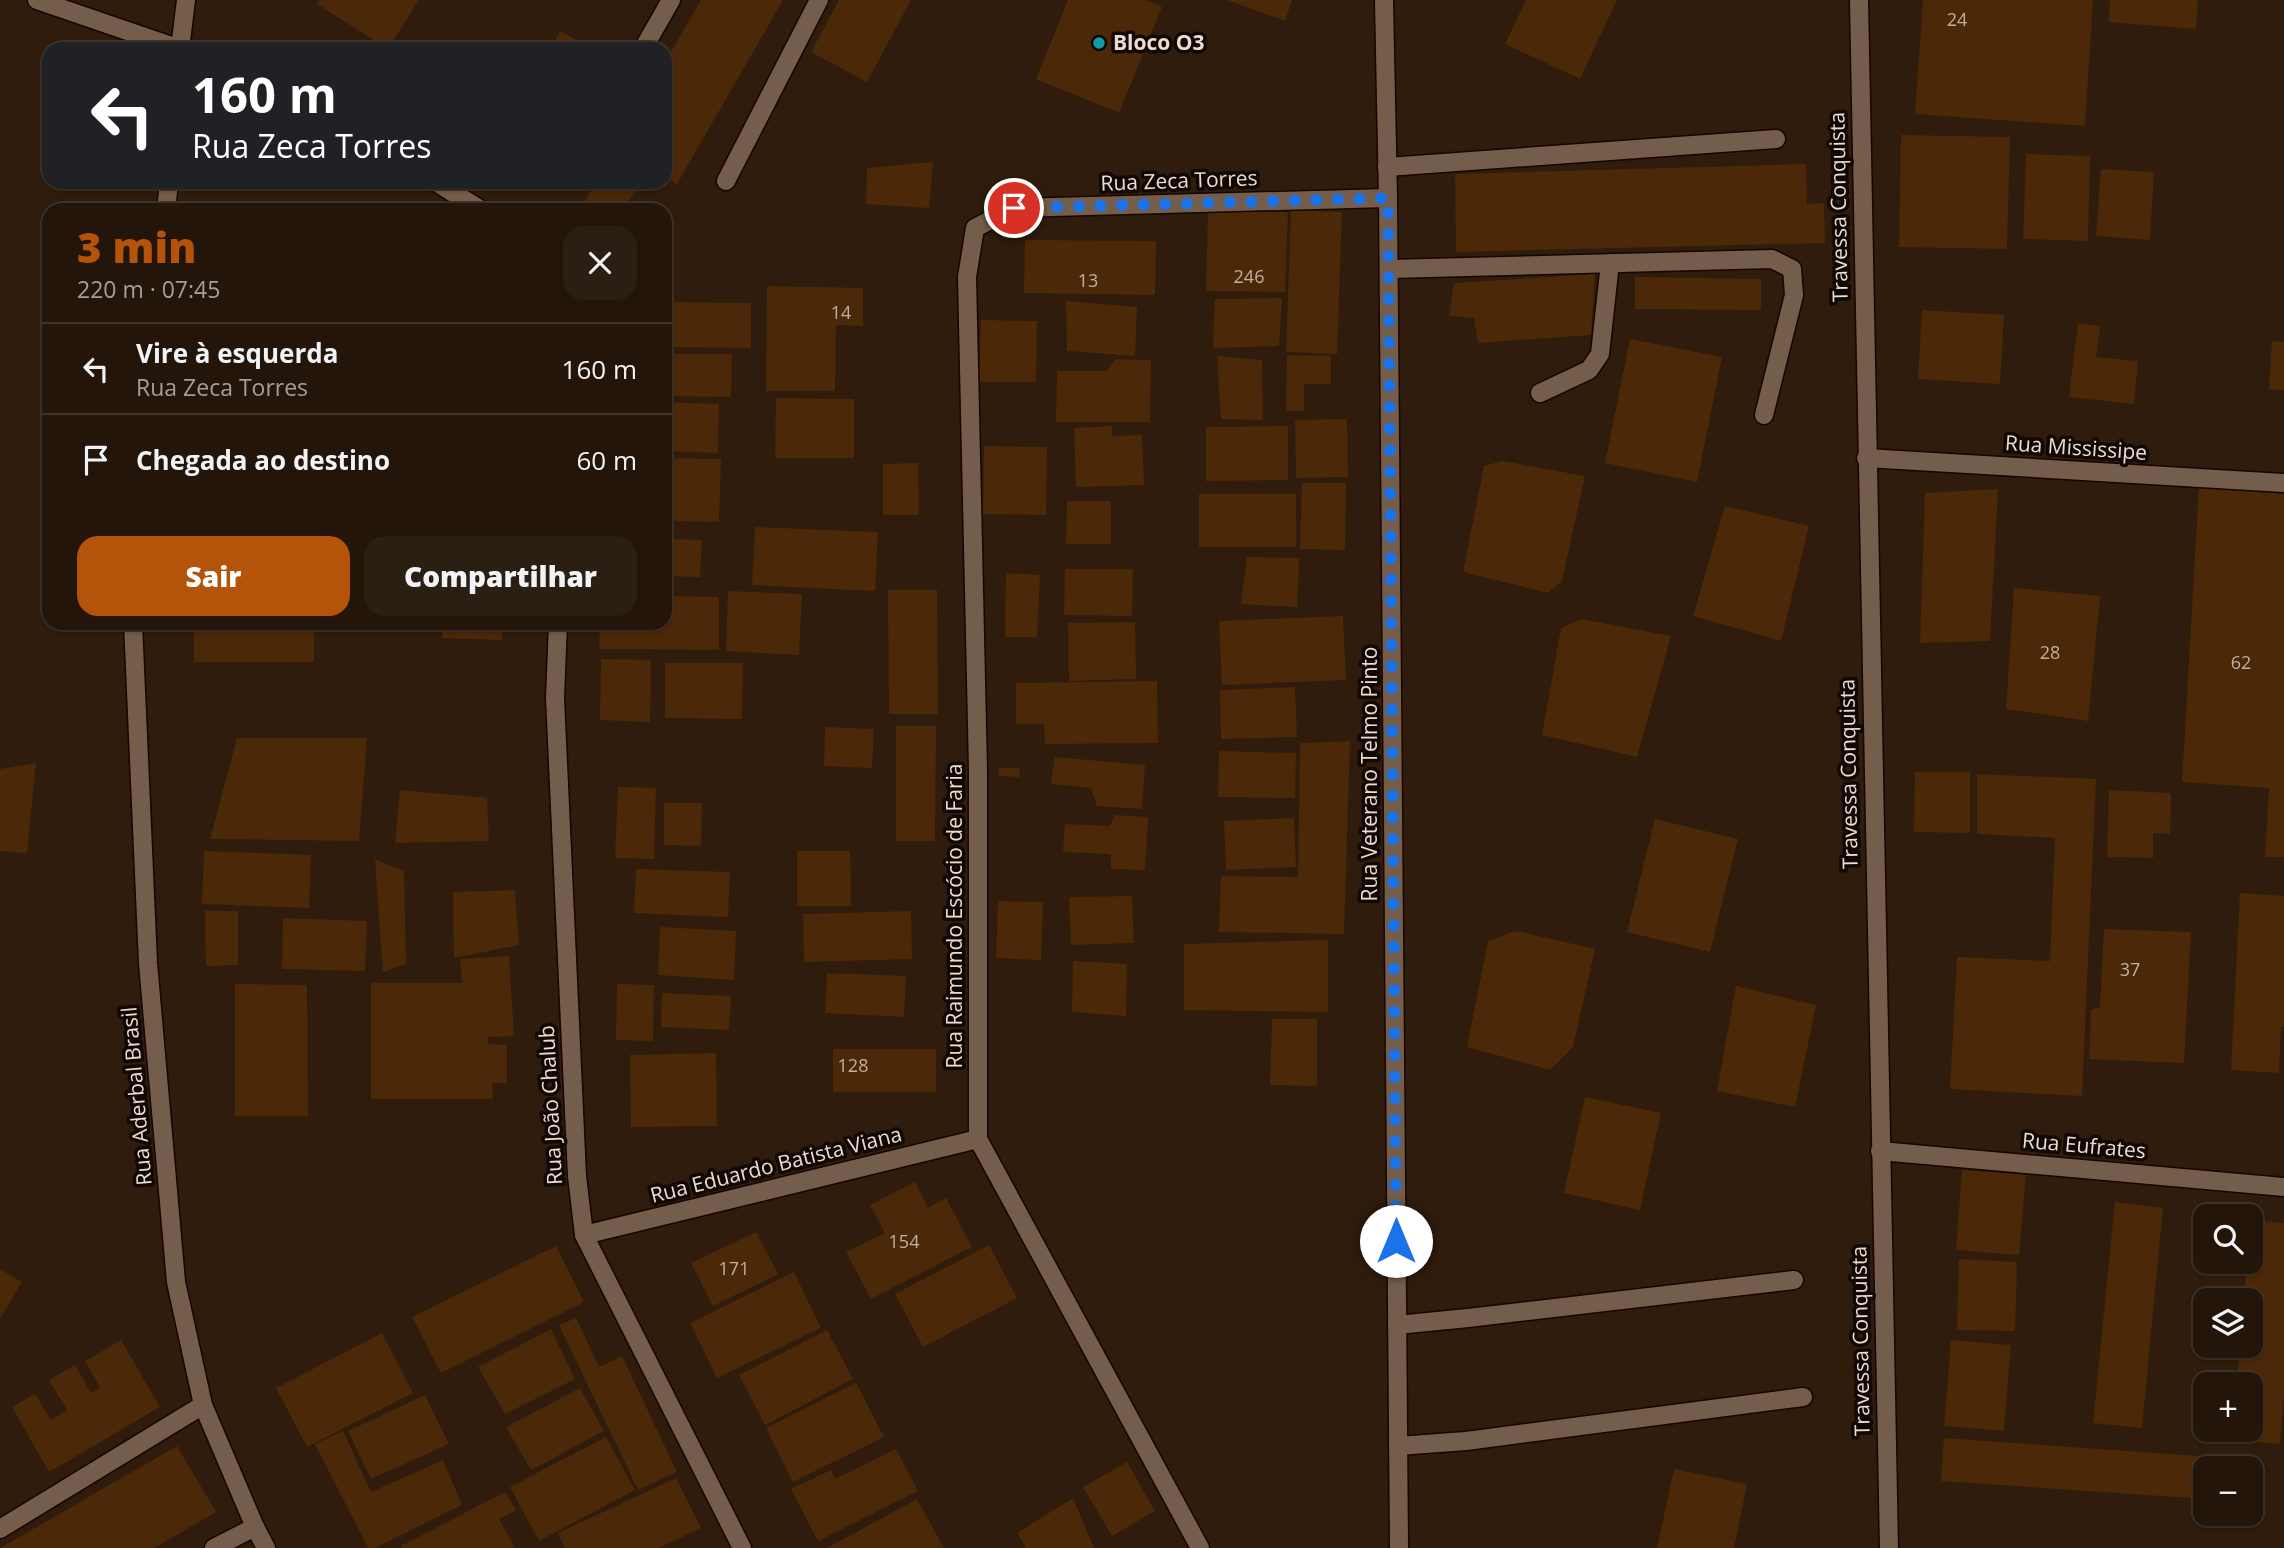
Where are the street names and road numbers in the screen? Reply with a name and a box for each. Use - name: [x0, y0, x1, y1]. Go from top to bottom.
- street label: Travessa Conquista: [1822, 112, 1854, 302]
- street label: Rua Zeca Torres: [1100, 163, 1258, 197]
- street label: Rua Mississipe: [2004, 428, 2148, 466]
- street label: Rua Veterano Telmo Pinto: [1355, 647, 1383, 901]
- street label: Travessa Conquista: [1832, 679, 1864, 869]
- street label: Rua Raimundo Escócio de Faria: [940, 763, 968, 1069]
- street label: Rua Aderbal Brasil: [114, 1006, 158, 1187]
- street label: Rua João Chalub: [532, 1025, 568, 1186]
- street label: Rua Eduardo Batista Viana: [647, 1119, 904, 1209]
- street label: Rua Eufrates: [2021, 1126, 2147, 1164]
- street label: Travessa Conquista: [1844, 1246, 1876, 1436]

